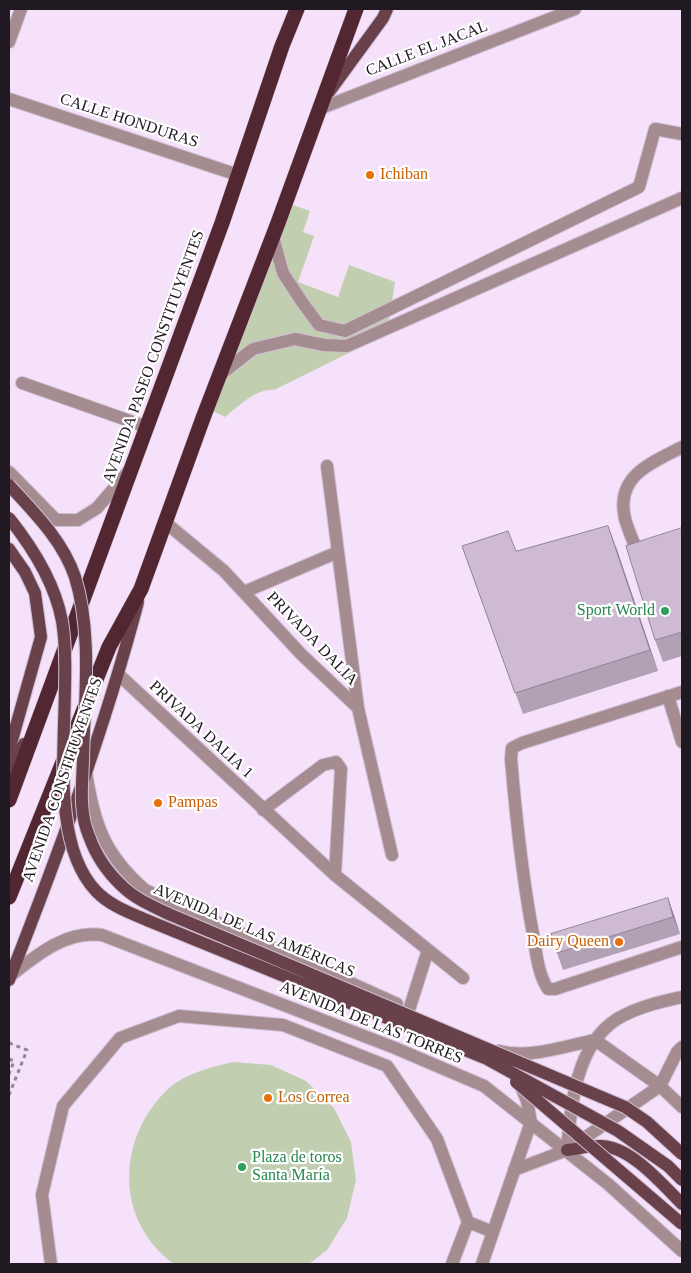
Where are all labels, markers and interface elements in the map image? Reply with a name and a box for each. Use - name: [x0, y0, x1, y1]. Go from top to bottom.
- street label: CALLE EL JACAL: [363, 17, 491, 81]
- street label: CALLE HONDURAS: [57, 90, 201, 152]
- place label: Ichiban: [380, 165, 428, 185]
- marker: Ichiban: [364, 169, 376, 181]
- street label: AVENIDA PASEO CONSTITUYENTES: [99, 228, 209, 486]
- street label: PRIVADA DALIA: [262, 588, 362, 690]
- place label: Sport World: [577, 601, 655, 621]
- marker: Sport World: [659, 605, 671, 617]
- street label: AVENIDA CONSTITUYENTES: [19, 675, 107, 885]
- street label: PRIVADA DALIA 1: [145, 677, 257, 783]
- place label: Pampas: [168, 793, 218, 813]
- marker: Pampas: [152, 797, 164, 809]
- street label: AVENIDA DE LAS AMÉRICAS: [150, 880, 358, 982]
- place label: Dairy Queen: [527, 932, 609, 952]
- marker: Dairy Queen: [613, 936, 625, 948]
- street label: AVENIDA DE LAS TORRES: [277, 977, 465, 1069]
- place label: Los Correa: [278, 1088, 350, 1108]
- marker: Los Correa: [262, 1092, 274, 1104]
- place label: Plaza de toros Santa María: [252, 1148, 342, 1186]
- marker: Plaza de toros Santa María: [236, 1161, 248, 1173]

